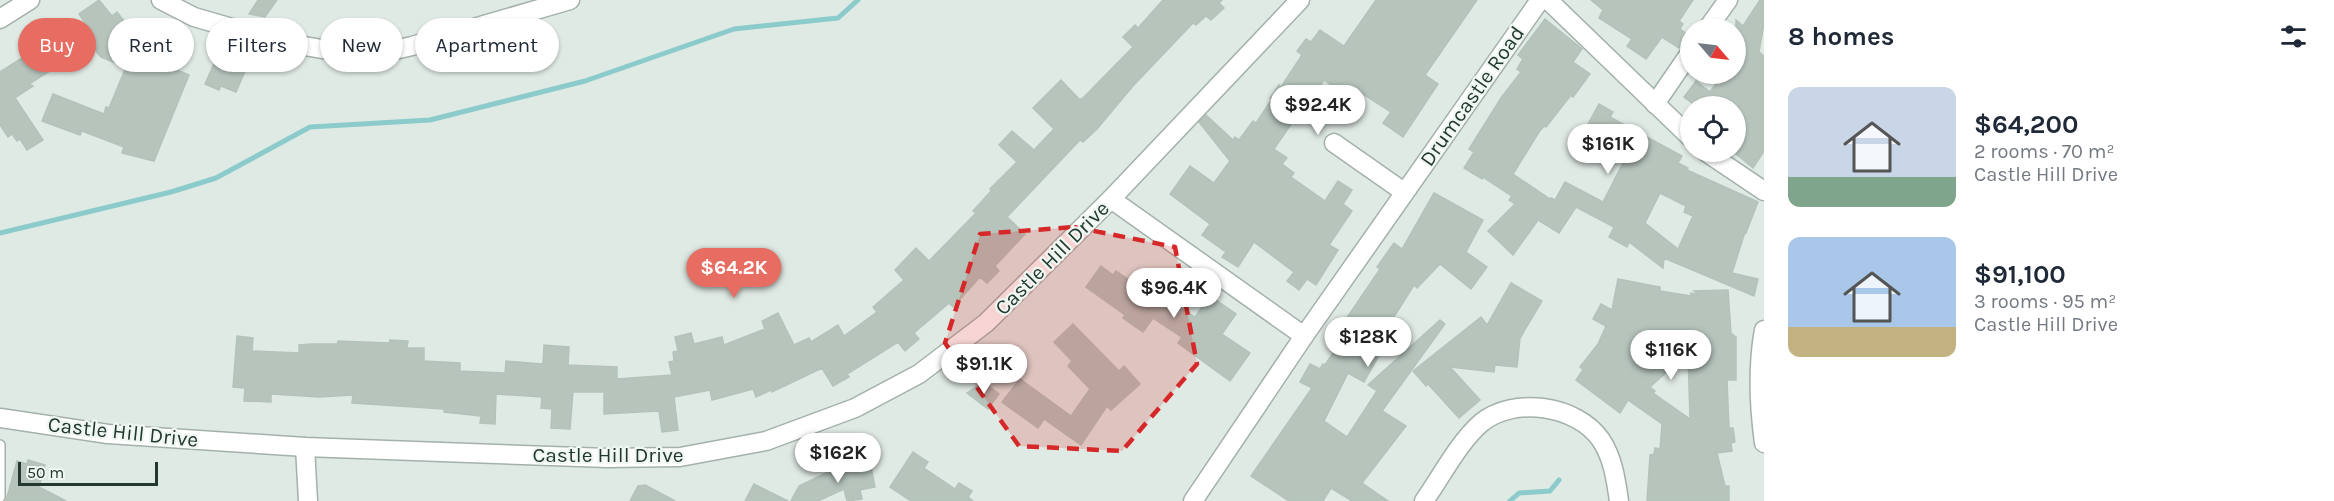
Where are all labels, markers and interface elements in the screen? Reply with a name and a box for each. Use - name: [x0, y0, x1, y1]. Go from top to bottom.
- chip: Buy: [18, 18, 96, 72]
- chip: Rent: [108, 18, 194, 72]
- chip: Filters: [206, 18, 308, 72]
- chip: New: [320, 18, 403, 72]
- chip: Apartment: [415, 18, 559, 72]
- north arrow: [1680, 18, 1746, 84]
- map controls: [1680, 18, 1746, 162]
- icon: filters: [2277, 20, 2310, 53]
- street label: Drumcastle Road: [1415, 21, 1529, 171]
- text: 8 homes: [1788, 21, 1894, 52]
- pin: $92.4K: [1269, 85, 1367, 136]
- text: $92.4K: [1284, 93, 1352, 116]
- button: locate: [1680, 96, 1746, 162]
- text: $64,200: [1974, 109, 2078, 140]
- icon: home: [1836, 111, 1908, 183]
- pin: $161K: [1566, 124, 1650, 175]
- text: $161K: [1581, 132, 1635, 155]
- text: 2 rooms · 70 m²: [1974, 140, 2114, 163]
- text: Castle Hill Drive: [1974, 163, 2118, 186]
- street label: Castle Hill Drive: [990, 196, 1114, 320]
- pin: $64.2K: [685, 248, 783, 299]
- text: $64.2K: [700, 256, 768, 279]
- text: $91,100: [1974, 259, 2066, 290]
- icon: home: [1836, 261, 1908, 333]
- pin: $96.4K: [1125, 268, 1223, 319]
- text: $96.4K: [1140, 276, 1208, 299]
- text: 3 rooms · 95 m²: [1974, 290, 2116, 313]
- text: Castle Hill Drive: [1974, 313, 2118, 336]
- pin: $128K: [1326, 317, 1410, 368]
- text: $128K: [1338, 325, 1398, 348]
- pin: $116K: [1629, 330, 1713, 381]
- text: $116K: [1644, 338, 1698, 361]
- pin: $91.1K: [935, 344, 1033, 395]
- text: $91.1K: [955, 352, 1013, 375]
- street label: Castle Hill Drive: [47, 412, 199, 452]
- pin: $162K: [796, 433, 880, 484]
- text: $162K: [809, 441, 867, 464]
- street label: Castle Hill Drive: [532, 443, 684, 467]
- scale bar: [18, 459, 158, 486]
- text: 50 m: [27, 463, 64, 482]

